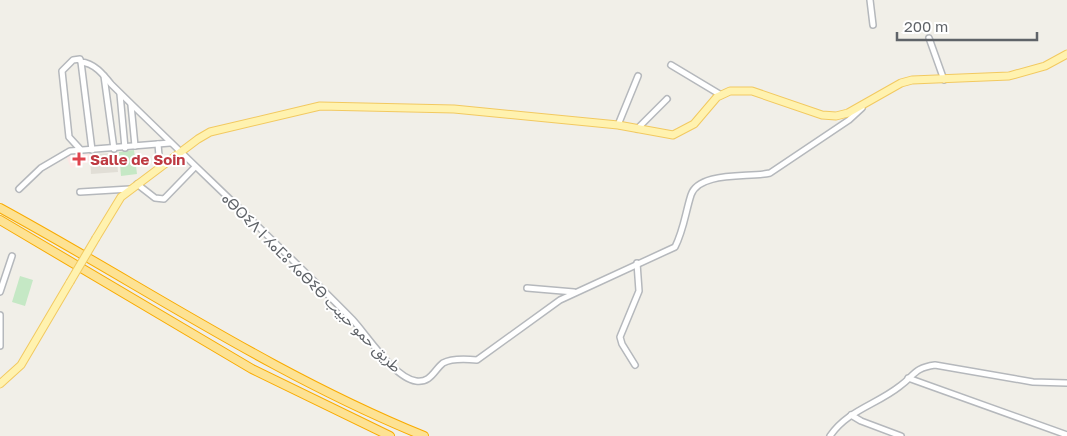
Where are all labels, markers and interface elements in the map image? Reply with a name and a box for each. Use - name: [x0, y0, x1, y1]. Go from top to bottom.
- scale bar: [897, 10, 1037, 42]
- text: 200 m: [904, 17, 948, 35]
- place label: Salle de Soin: [90, 150, 185, 168]
- marker: Salle de Soin: [72, 152, 86, 166]
- street label: ⴰⴱⵔⵉⴷ ⵏ ⵃⴰⵎⵓ ⵃⴰⴱⵉⴱ طريق حمو حبيب: [217, 189, 405, 377]

